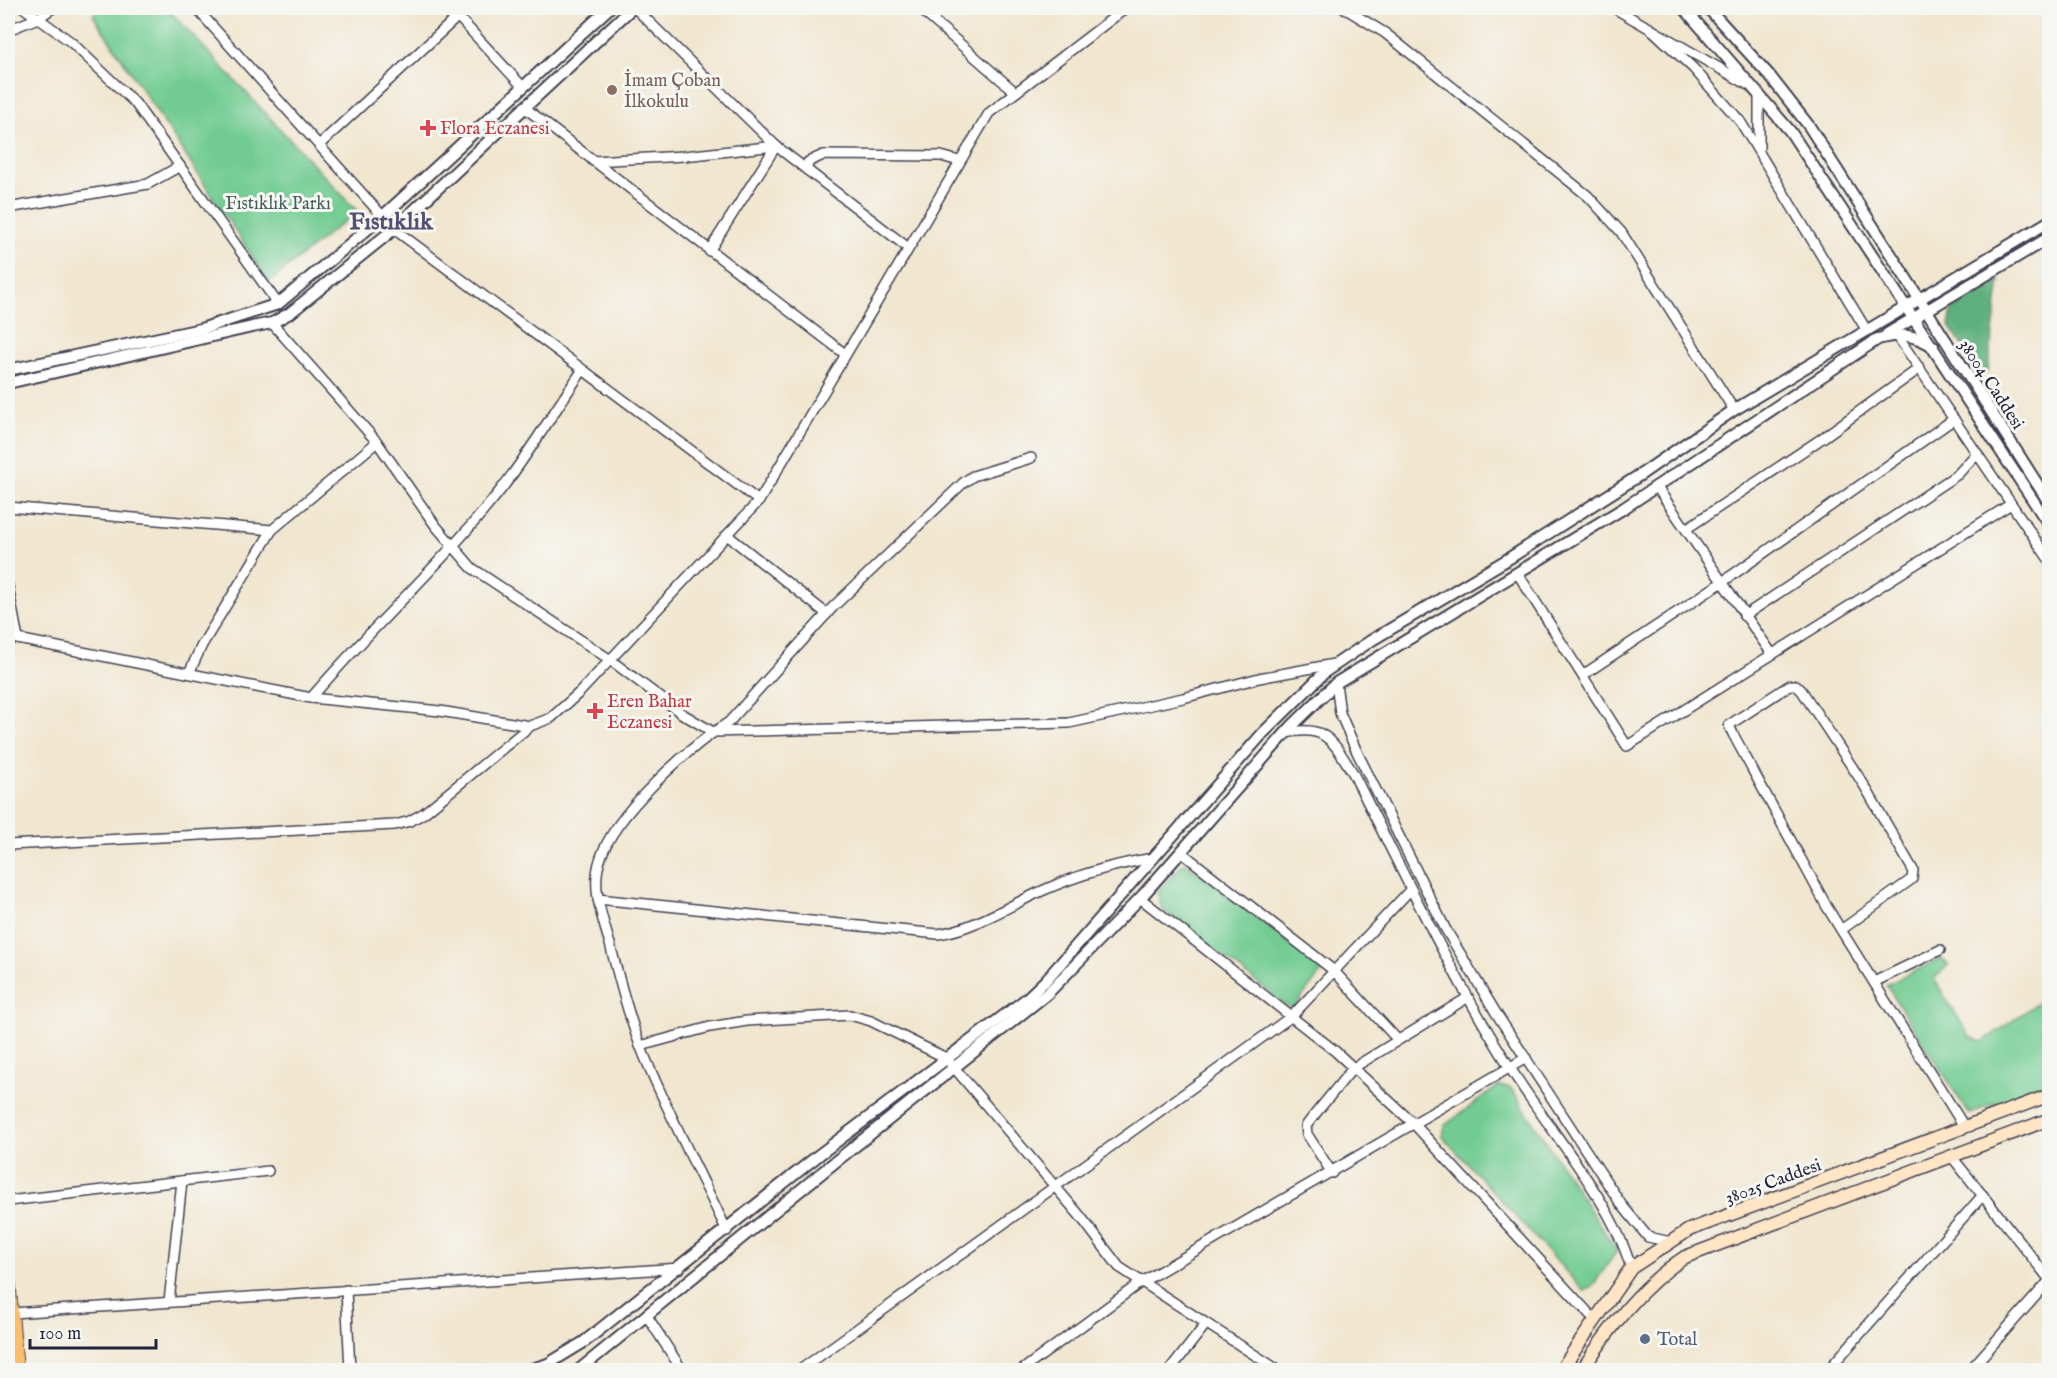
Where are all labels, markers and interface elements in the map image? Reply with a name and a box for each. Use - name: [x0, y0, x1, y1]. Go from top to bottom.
- place label: İmam Çoban İlkokulu: [624, 69, 721, 114]
- marker: İmam Çoban İlkokulu: [605, 83, 619, 97]
- place label: Flora Eczanesi: [440, 118, 550, 141]
- marker: Flora Eczanesi: [421, 121, 435, 135]
- park label: Fıstıklık Parkı: [225, 193, 331, 216]
- district label: Fıstıklık: [349, 207, 434, 238]
- street label: 38004 Caddesi: [1953, 335, 2029, 435]
- place label: Eren Bahar Eczanesi: [607, 691, 692, 735]
- marker: Eren Bahar Eczanesi: [588, 704, 602, 718]
- street label: 38025 Caddesi: [1722, 1154, 1825, 1210]
- scale bar: [30, 1312, 156, 1350]
- text: 100 m: [39, 1323, 81, 1346]
- place label: Total: [1657, 1329, 1697, 1352]
- marker: Total: [1638, 1332, 1652, 1346]

